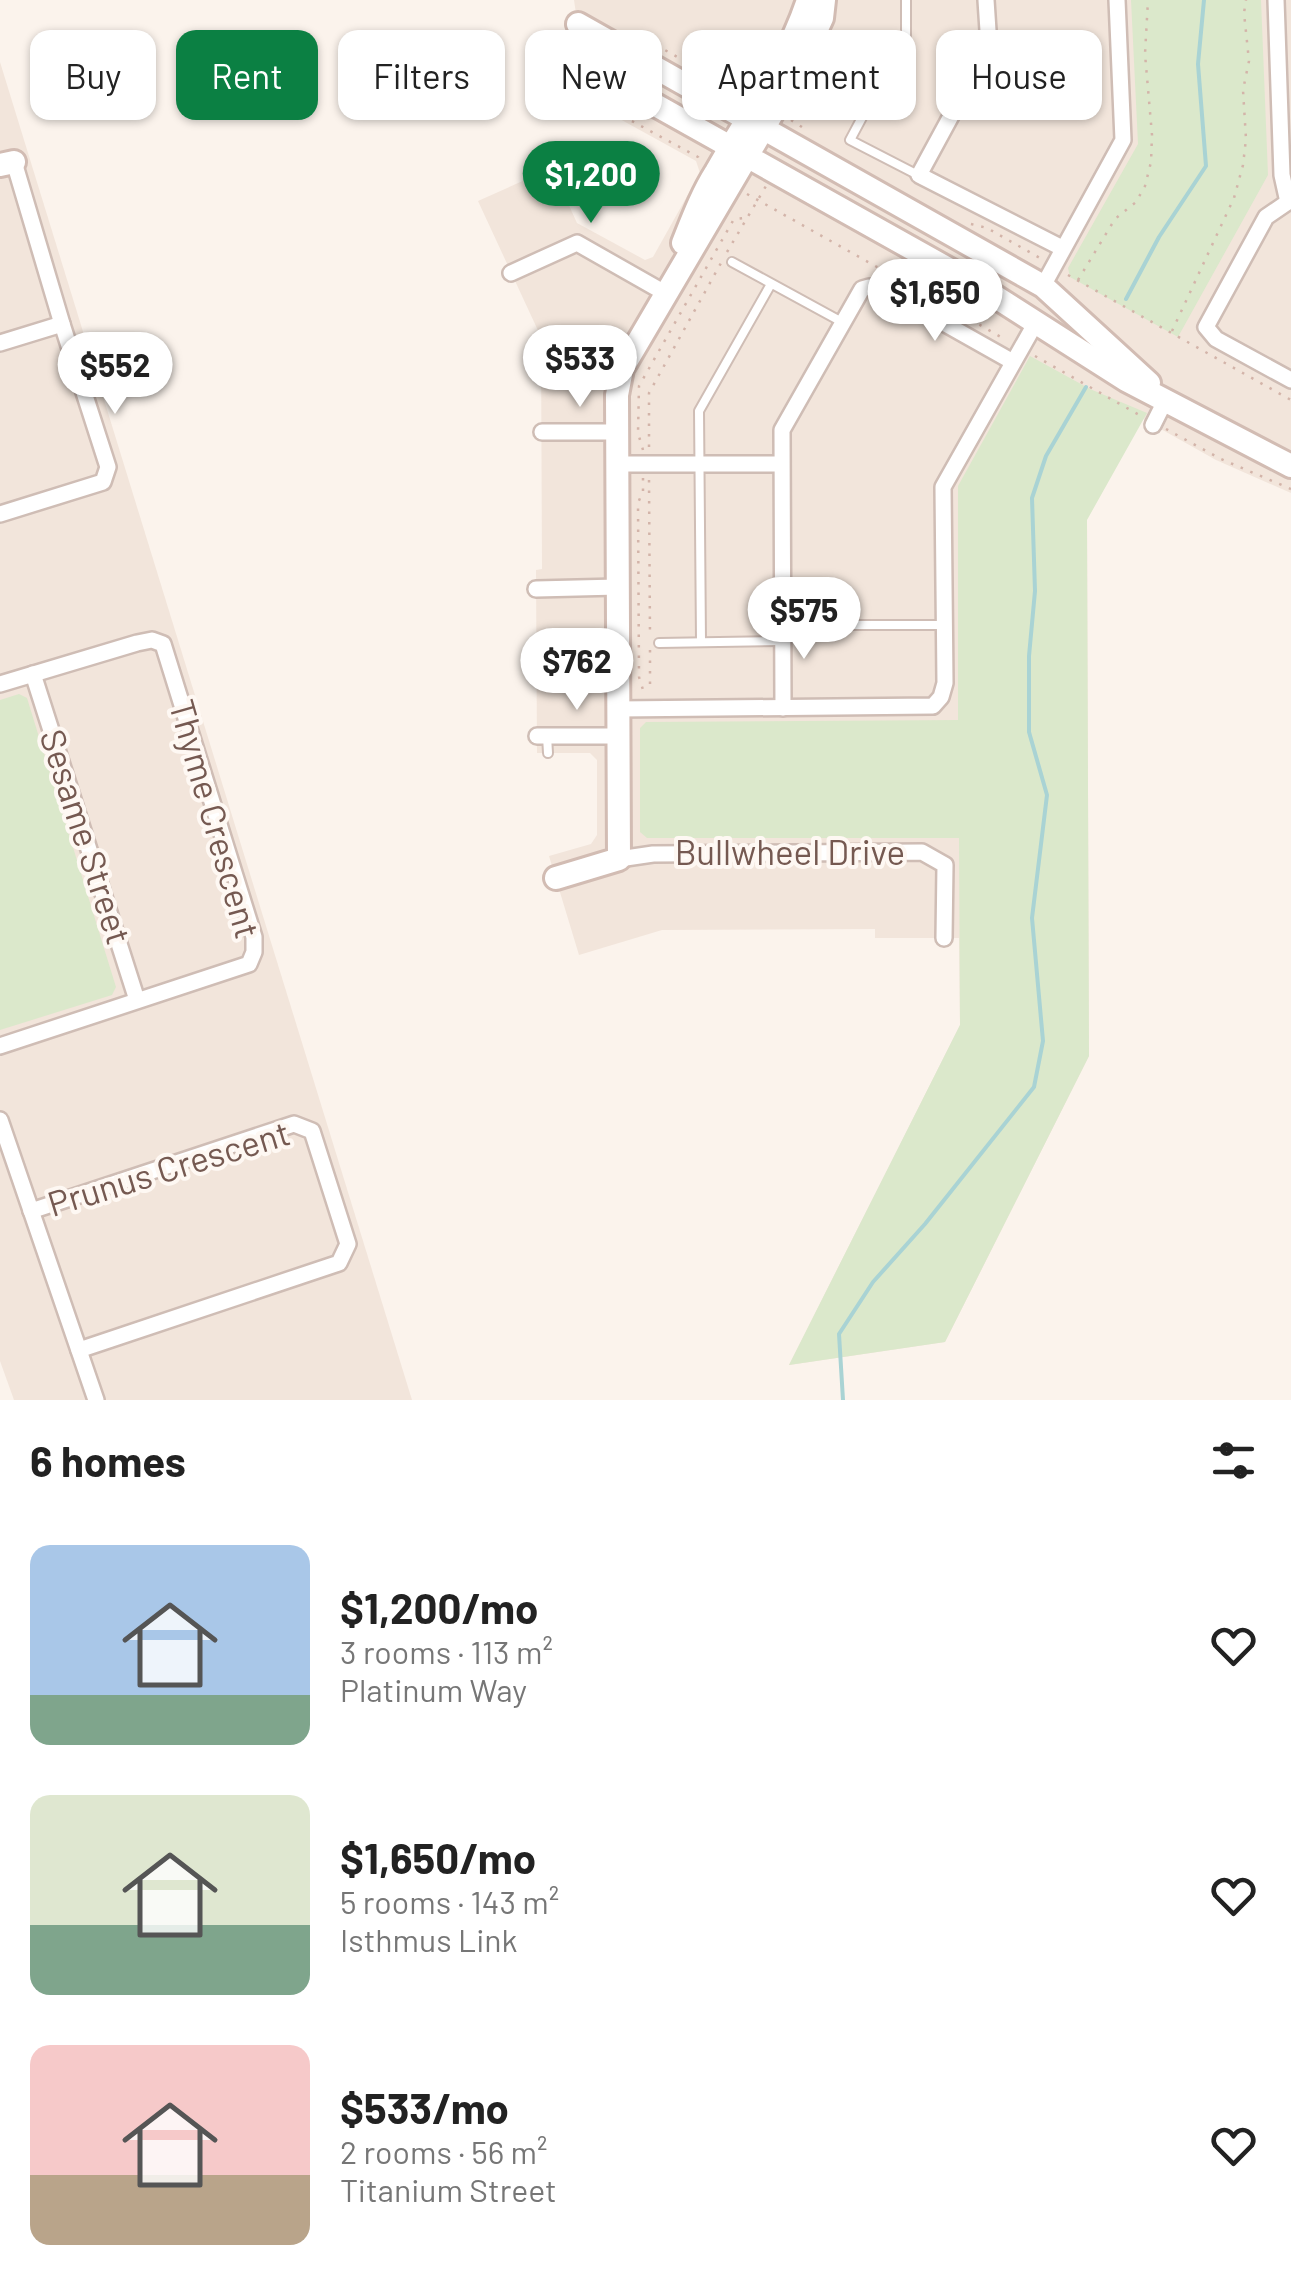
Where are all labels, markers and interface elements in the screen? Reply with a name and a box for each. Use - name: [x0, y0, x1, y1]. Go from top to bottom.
- chip: Buy: [30, 30, 156, 120]
- chip: Rent: [176, 30, 318, 120]
- chip: Filters: [338, 30, 505, 120]
- chip: New: [525, 30, 662, 120]
- chip: Apartment: [682, 30, 916, 120]
- chip: House: [936, 30, 1102, 120]
- pin: $1,200: [510, 141, 672, 226]
- text: $1,200: [545, 154, 637, 192]
- pin: $1,650: [854, 259, 1016, 344]
- text: $1,650: [890, 272, 980, 310]
- pin: $533: [521, 325, 639, 410]
- pin: $552: [56, 332, 174, 417]
- text: $533: [545, 338, 615, 376]
- text: $552: [80, 345, 150, 383]
- pin: $575: [745, 577, 863, 662]
- text: $575: [770, 590, 838, 628]
- pin: $762: [518, 628, 636, 713]
- text: $762: [542, 641, 612, 679]
- street label: Thyme Crescent: [162, 694, 270, 943]
- street label: Sesame Street: [32, 724, 141, 949]
- street label: Bullwheel Drive: [675, 830, 905, 872]
- street label: Prunus Crescent: [42, 1110, 295, 1224]
- icon: filters: [1206, 1433, 1261, 1488]
- text: 6 homes: [30, 1435, 186, 1485]
- text: $1,200/mo: [340, 1582, 538, 1632]
- icon: home: [110, 1585, 230, 1705]
- icon: heart: [1206, 1618, 1261, 1673]
- text: 3 rooms · 113 m²: [340, 1632, 553, 1670]
- text: Platinum Way: [340, 1670, 527, 1708]
- text: $1,650/mo: [340, 1832, 536, 1882]
- icon: home: [110, 1835, 230, 1955]
- icon: heart: [1206, 1868, 1261, 1923]
- text: 5 rooms · 143 m²: [340, 1882, 559, 1920]
- text: Isthmus Link: [340, 1920, 518, 1958]
- text: $533/mo: [340, 2082, 509, 2132]
- icon: home: [110, 2085, 230, 2205]
- icon: heart: [1206, 2118, 1261, 2173]
- text: 2 rooms · 56 m²: [340, 2132, 548, 2170]
- text: Titanium Street: [340, 2170, 557, 2208]

